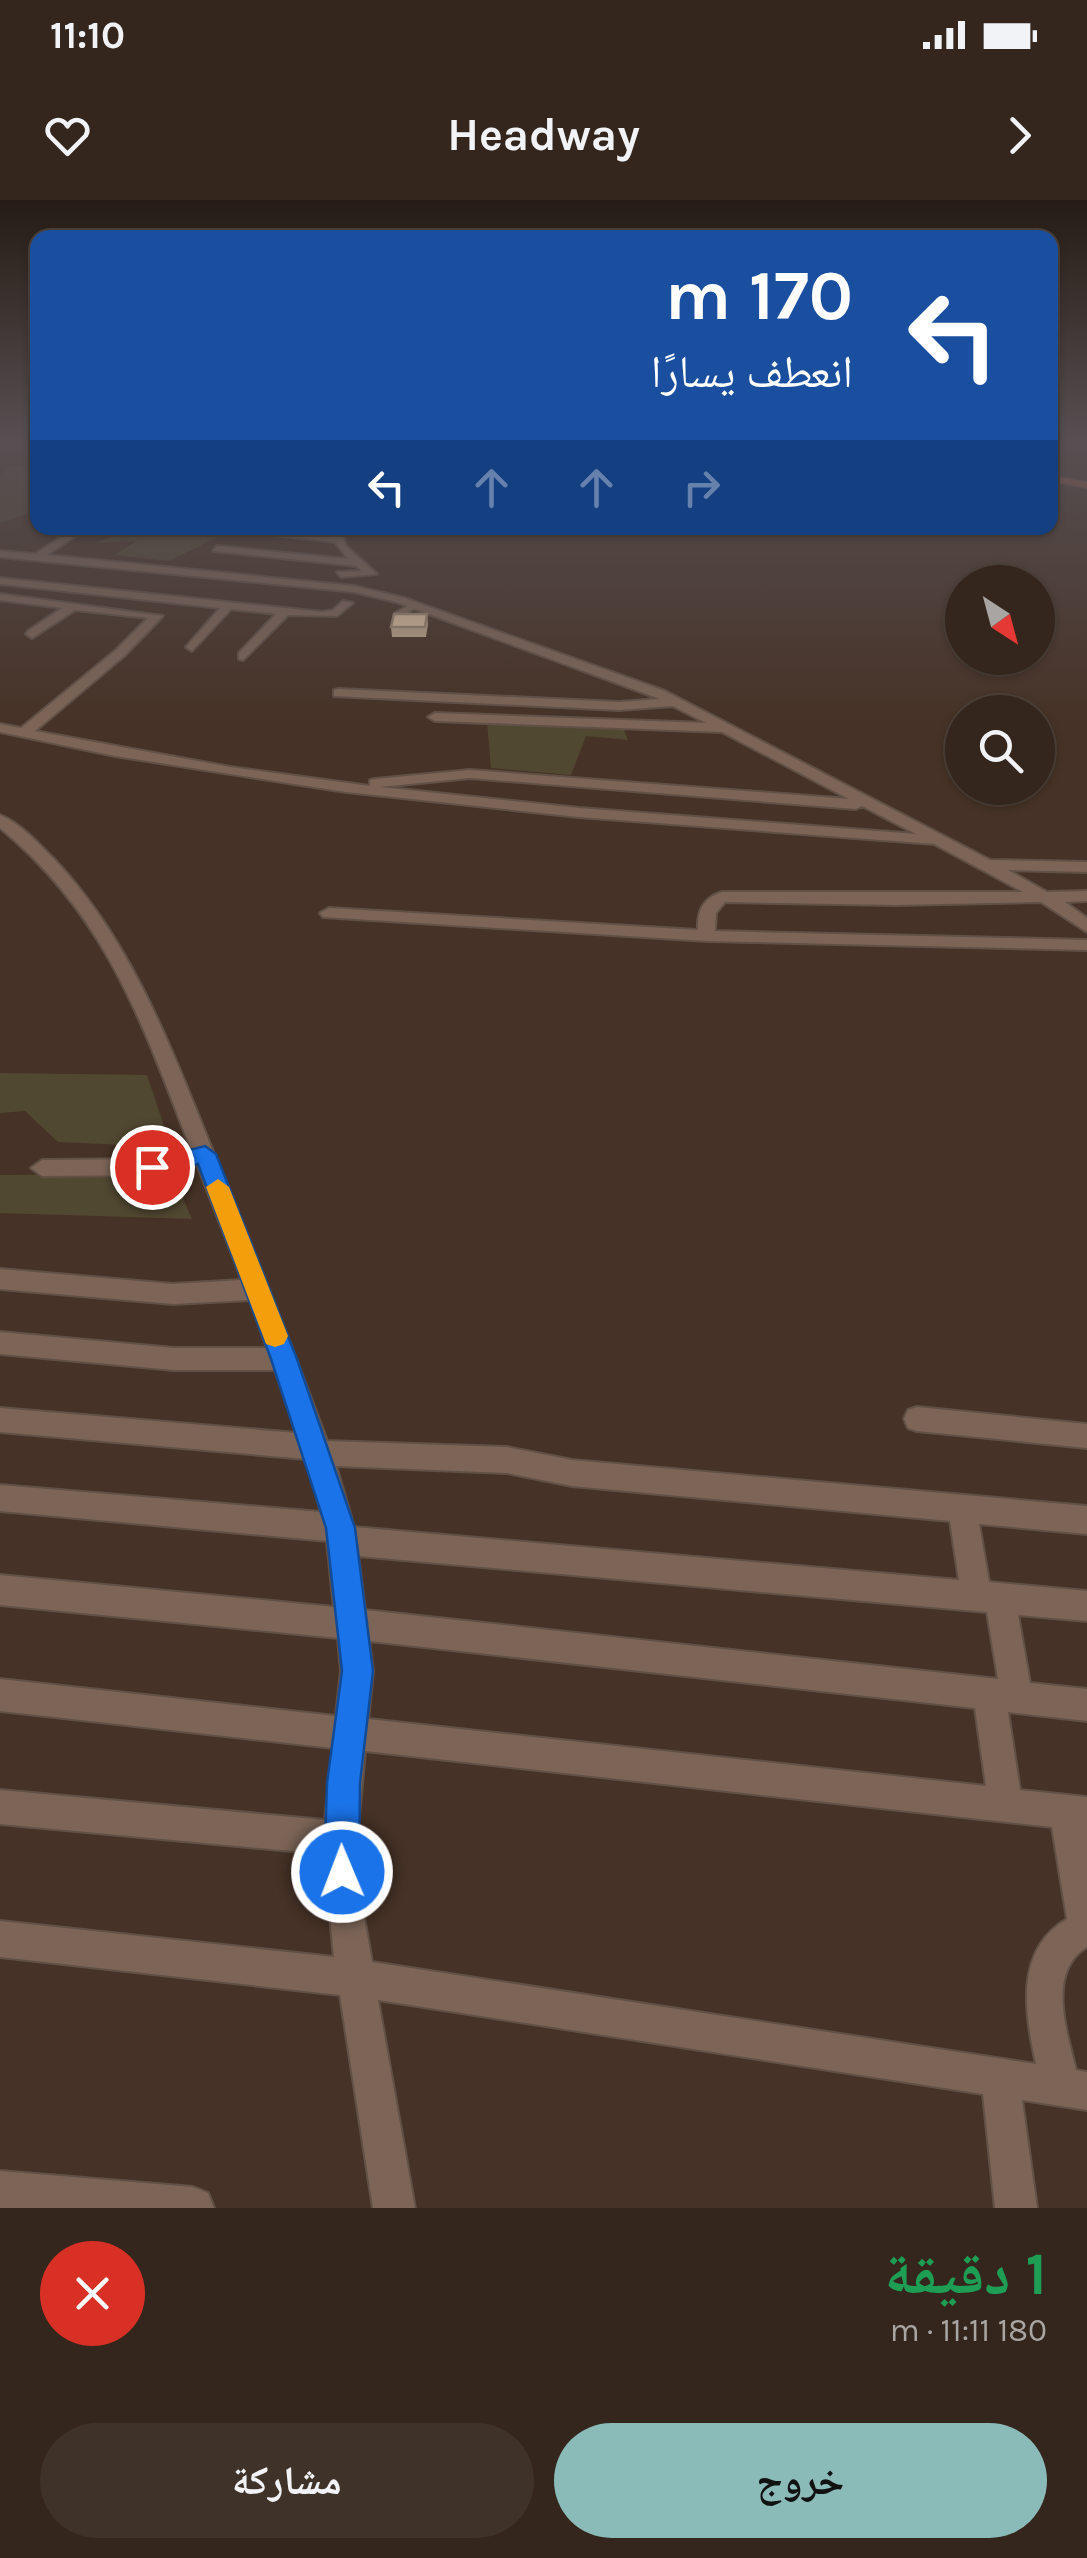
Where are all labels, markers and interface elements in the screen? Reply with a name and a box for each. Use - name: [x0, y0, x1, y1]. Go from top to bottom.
- text: 11:10: [50, 13, 125, 58]
- icon: heart: [40, 108, 95, 163]
- icon: forward: [992, 108, 1047, 163]
- text: Headway: [447, 109, 640, 161]
- text: 170 m: [665, 255, 853, 337]
- icon: left: [888, 270, 1018, 400]
- text: انعطف يسارًا: [651, 346, 853, 398]
- icon: left: [359, 460, 414, 515]
- icon: ahead: [464, 460, 519, 515]
- icon: ahead: [569, 460, 624, 515]
- icon: right: [674, 460, 729, 515]
- north arrow: [945, 565, 1055, 675]
- map controls: [945, 565, 1055, 805]
- button: search: [945, 695, 1055, 805]
- pin: [110, 1125, 195, 1210]
- icon: arrive: [125, 1140, 180, 1195]
- position arrow: [290, 1820, 394, 1924]
- text: 1 دقيقة: [884, 2239, 1047, 2309]
- button: close: [40, 2241, 145, 2346]
- text: 180 m · 11:11: [890, 2312, 1047, 2349]
- button: مشاركة: [40, 2423, 534, 2538]
- button: خروج: [554, 2423, 1047, 2538]

